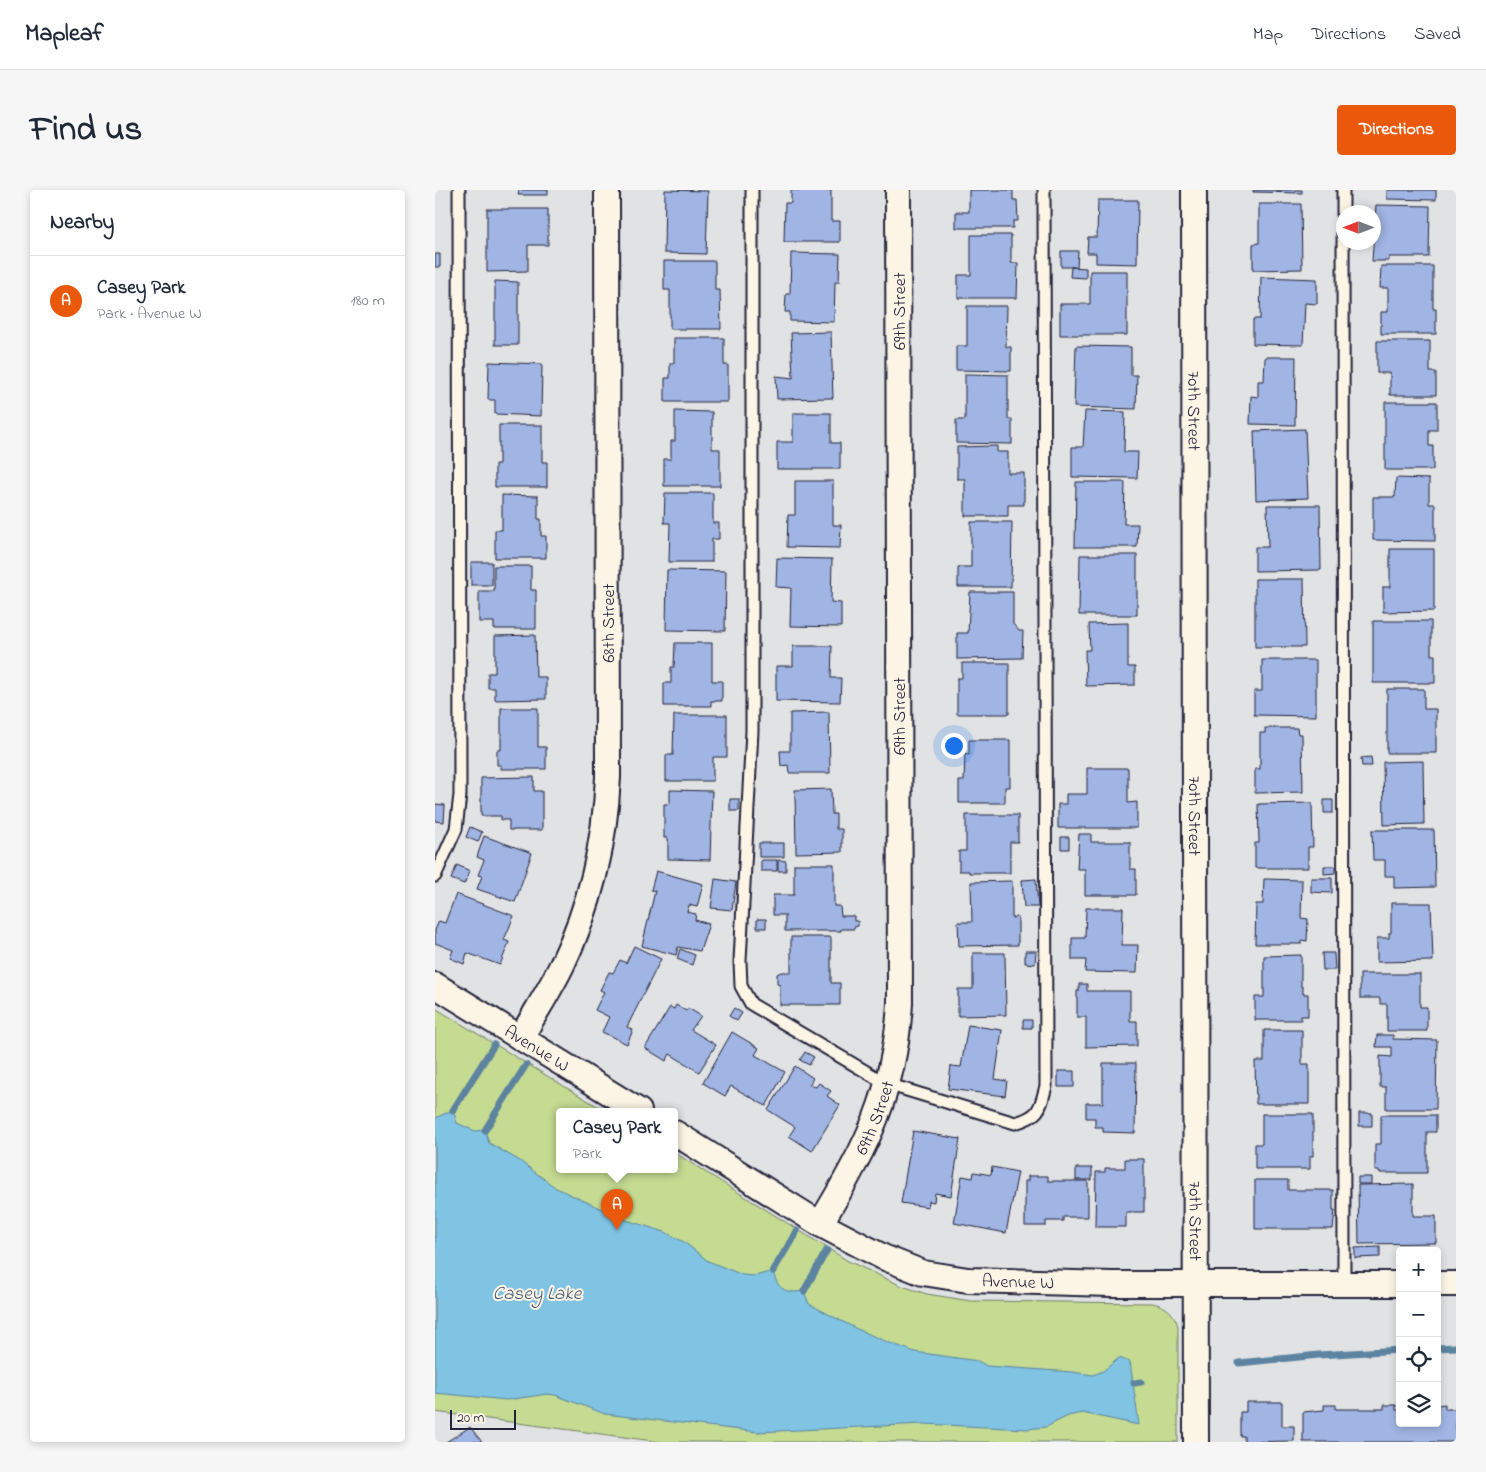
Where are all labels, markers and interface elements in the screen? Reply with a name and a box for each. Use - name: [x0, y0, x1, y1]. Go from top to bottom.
- text: Mapleaf: [25, 17, 104, 52]
- text: Map: [1253, 22, 1283, 48]
- text: Directions: [1311, 22, 1386, 48]
- text: Saved: [1414, 22, 1461, 48]
- text: Find us: [30, 105, 142, 156]
- button: Directions: [1337, 105, 1456, 155]
- north arrow: [1336, 205, 1381, 250]
- text: Nearby: [50, 208, 114, 238]
- street label: 69th Street: [888, 272, 914, 350]
- text: Casey Park: [97, 275, 186, 302]
- text: A: [61, 289, 71, 313]
- text: 180 m: [351, 289, 385, 313]
- text: Park · Avenue W: [97, 302, 202, 326]
- street label: 70th Street: [1179, 371, 1205, 451]
- street label: 68th Street: [597, 583, 623, 663]
- street label: 69th Street: [888, 677, 914, 755]
- your location: [941, 733, 967, 759]
- street label: 70th Street: [1180, 776, 1206, 856]
- street label: Avenue W: [498, 1020, 574, 1080]
- street label: 69th Street: [850, 1078, 902, 1160]
- popup: [556, 1108, 678, 1173]
- text: Casey Park: [573, 1115, 661, 1142]
- text: Park: [573, 1142, 602, 1166]
- street label: 70th Street: [1181, 1181, 1207, 1261]
- pin: A: [601, 1189, 633, 1230]
- map controls: [1396, 1247, 1441, 1427]
- button: +: [1396, 1247, 1441, 1292]
- street label: Avenue W: [981, 1269, 1055, 1297]
- water label: Casey Lake: [493, 1281, 583, 1308]
- button: −: [1396, 1292, 1441, 1337]
- button: locate: [1396, 1337, 1441, 1382]
- button: layers: [1396, 1382, 1441, 1427]
- scale bar: [450, 1407, 516, 1430]
- text: 20 m: [457, 1408, 484, 1429]

